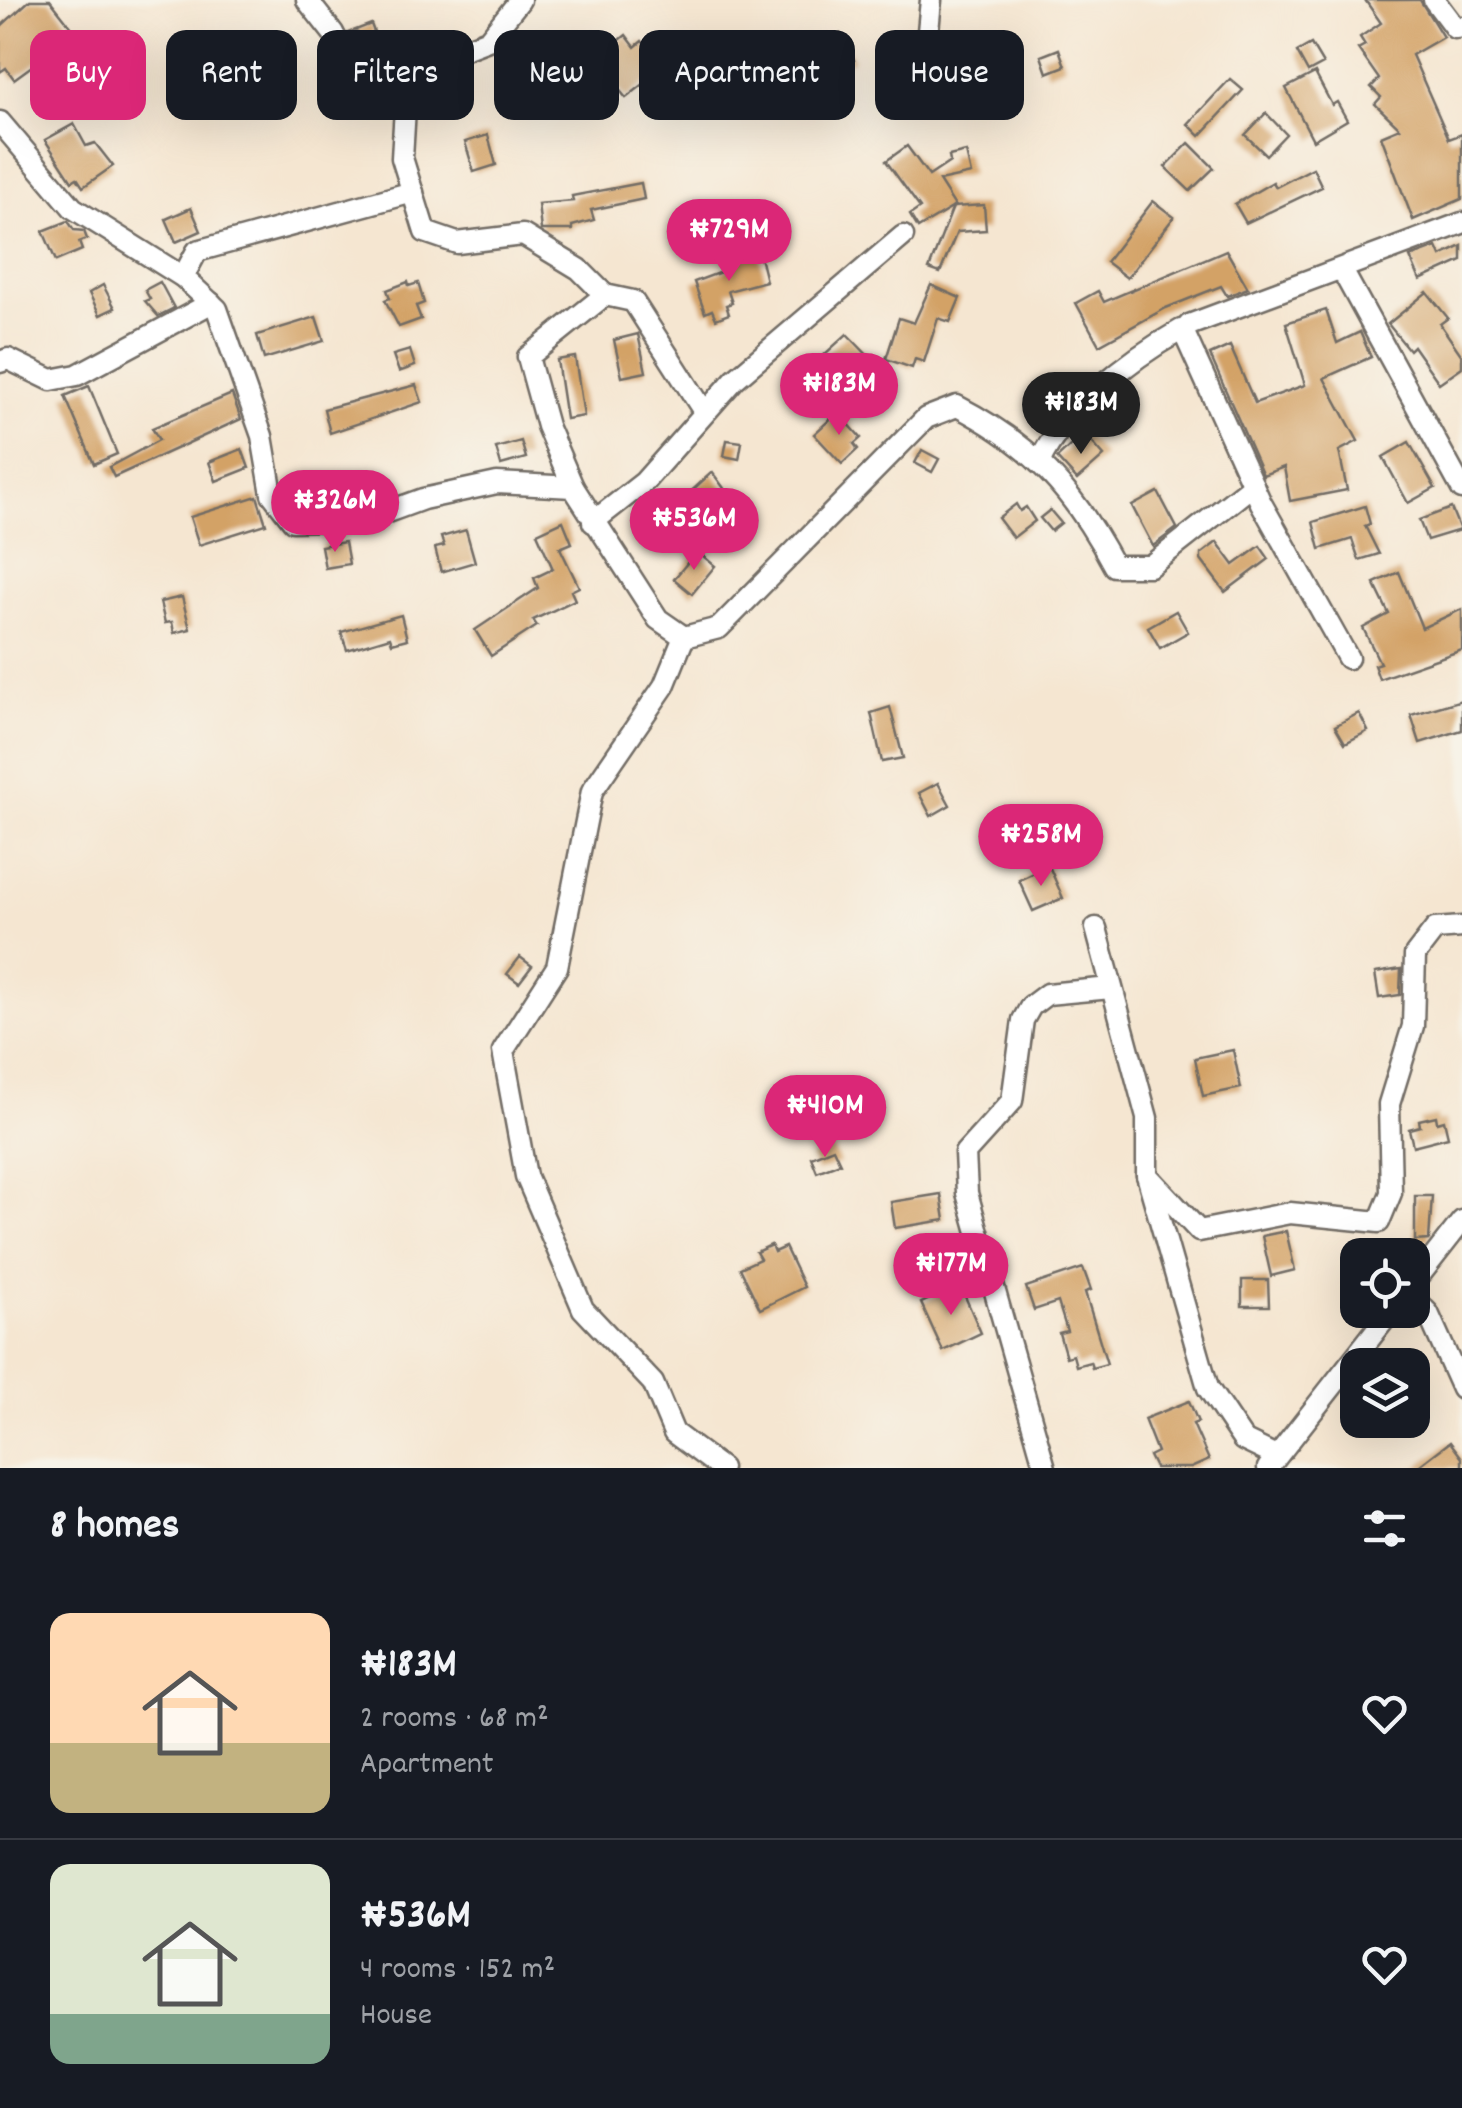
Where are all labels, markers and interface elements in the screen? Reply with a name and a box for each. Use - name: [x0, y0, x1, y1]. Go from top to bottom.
- chip: Buy: [30, 30, 146, 120]
- chip: Rent: [166, 30, 297, 120]
- chip: Filters: [317, 30, 474, 120]
- chip: New: [494, 30, 619, 120]
- chip: Apartment: [639, 30, 855, 120]
- chip: House: [875, 30, 1024, 120]
- pin: ₦729M: [659, 199, 799, 284]
- text: ₦729M: [689, 208, 769, 254]
- pin: ₦183M: [769, 353, 909, 438]
- text: ₦183M: [802, 362, 876, 408]
- pin: ₦183M: [1011, 372, 1151, 457]
- text: ₦183M: [1044, 381, 1118, 427]
- pin: ₦326M: [265, 470, 405, 555]
- text: ₦326M: [293, 479, 377, 525]
- pin: ₦536M: [624, 488, 764, 573]
- text: ₦536M: [652, 497, 736, 543]
- pin: ₦258M: [971, 804, 1111, 889]
- text: ₦258M: [1000, 813, 1082, 859]
- pin: ₦410M: [755, 1075, 895, 1160]
- text: ₦410M: [786, 1084, 864, 1130]
- pin: ₦177M: [881, 1233, 1021, 1318]
- map controls: [1340, 1238, 1430, 1438]
- button: locate: [1340, 1238, 1430, 1328]
- text: ₦177M: [915, 1242, 987, 1288]
- button: layers: [1340, 1348, 1430, 1438]
- text: 8 homes: [50, 1498, 179, 1558]
- icon: filters: [1357, 1501, 1412, 1556]
- text: ₦183M: [360, 1637, 457, 1697]
- icon: home: [130, 1653, 250, 1773]
- icon: heart: [1357, 1686, 1412, 1741]
- text: 2 rooms · 68 m²: [360, 1697, 549, 1743]
- text: Apartment: [360, 1743, 494, 1789]
- text: ₦536M: [360, 1888, 471, 1948]
- icon: home: [130, 1904, 250, 2024]
- icon: heart: [1357, 1937, 1412, 1992]
- text: 4 rooms · 152 m²: [360, 1948, 555, 1994]
- text: House: [360, 1994, 432, 2040]

